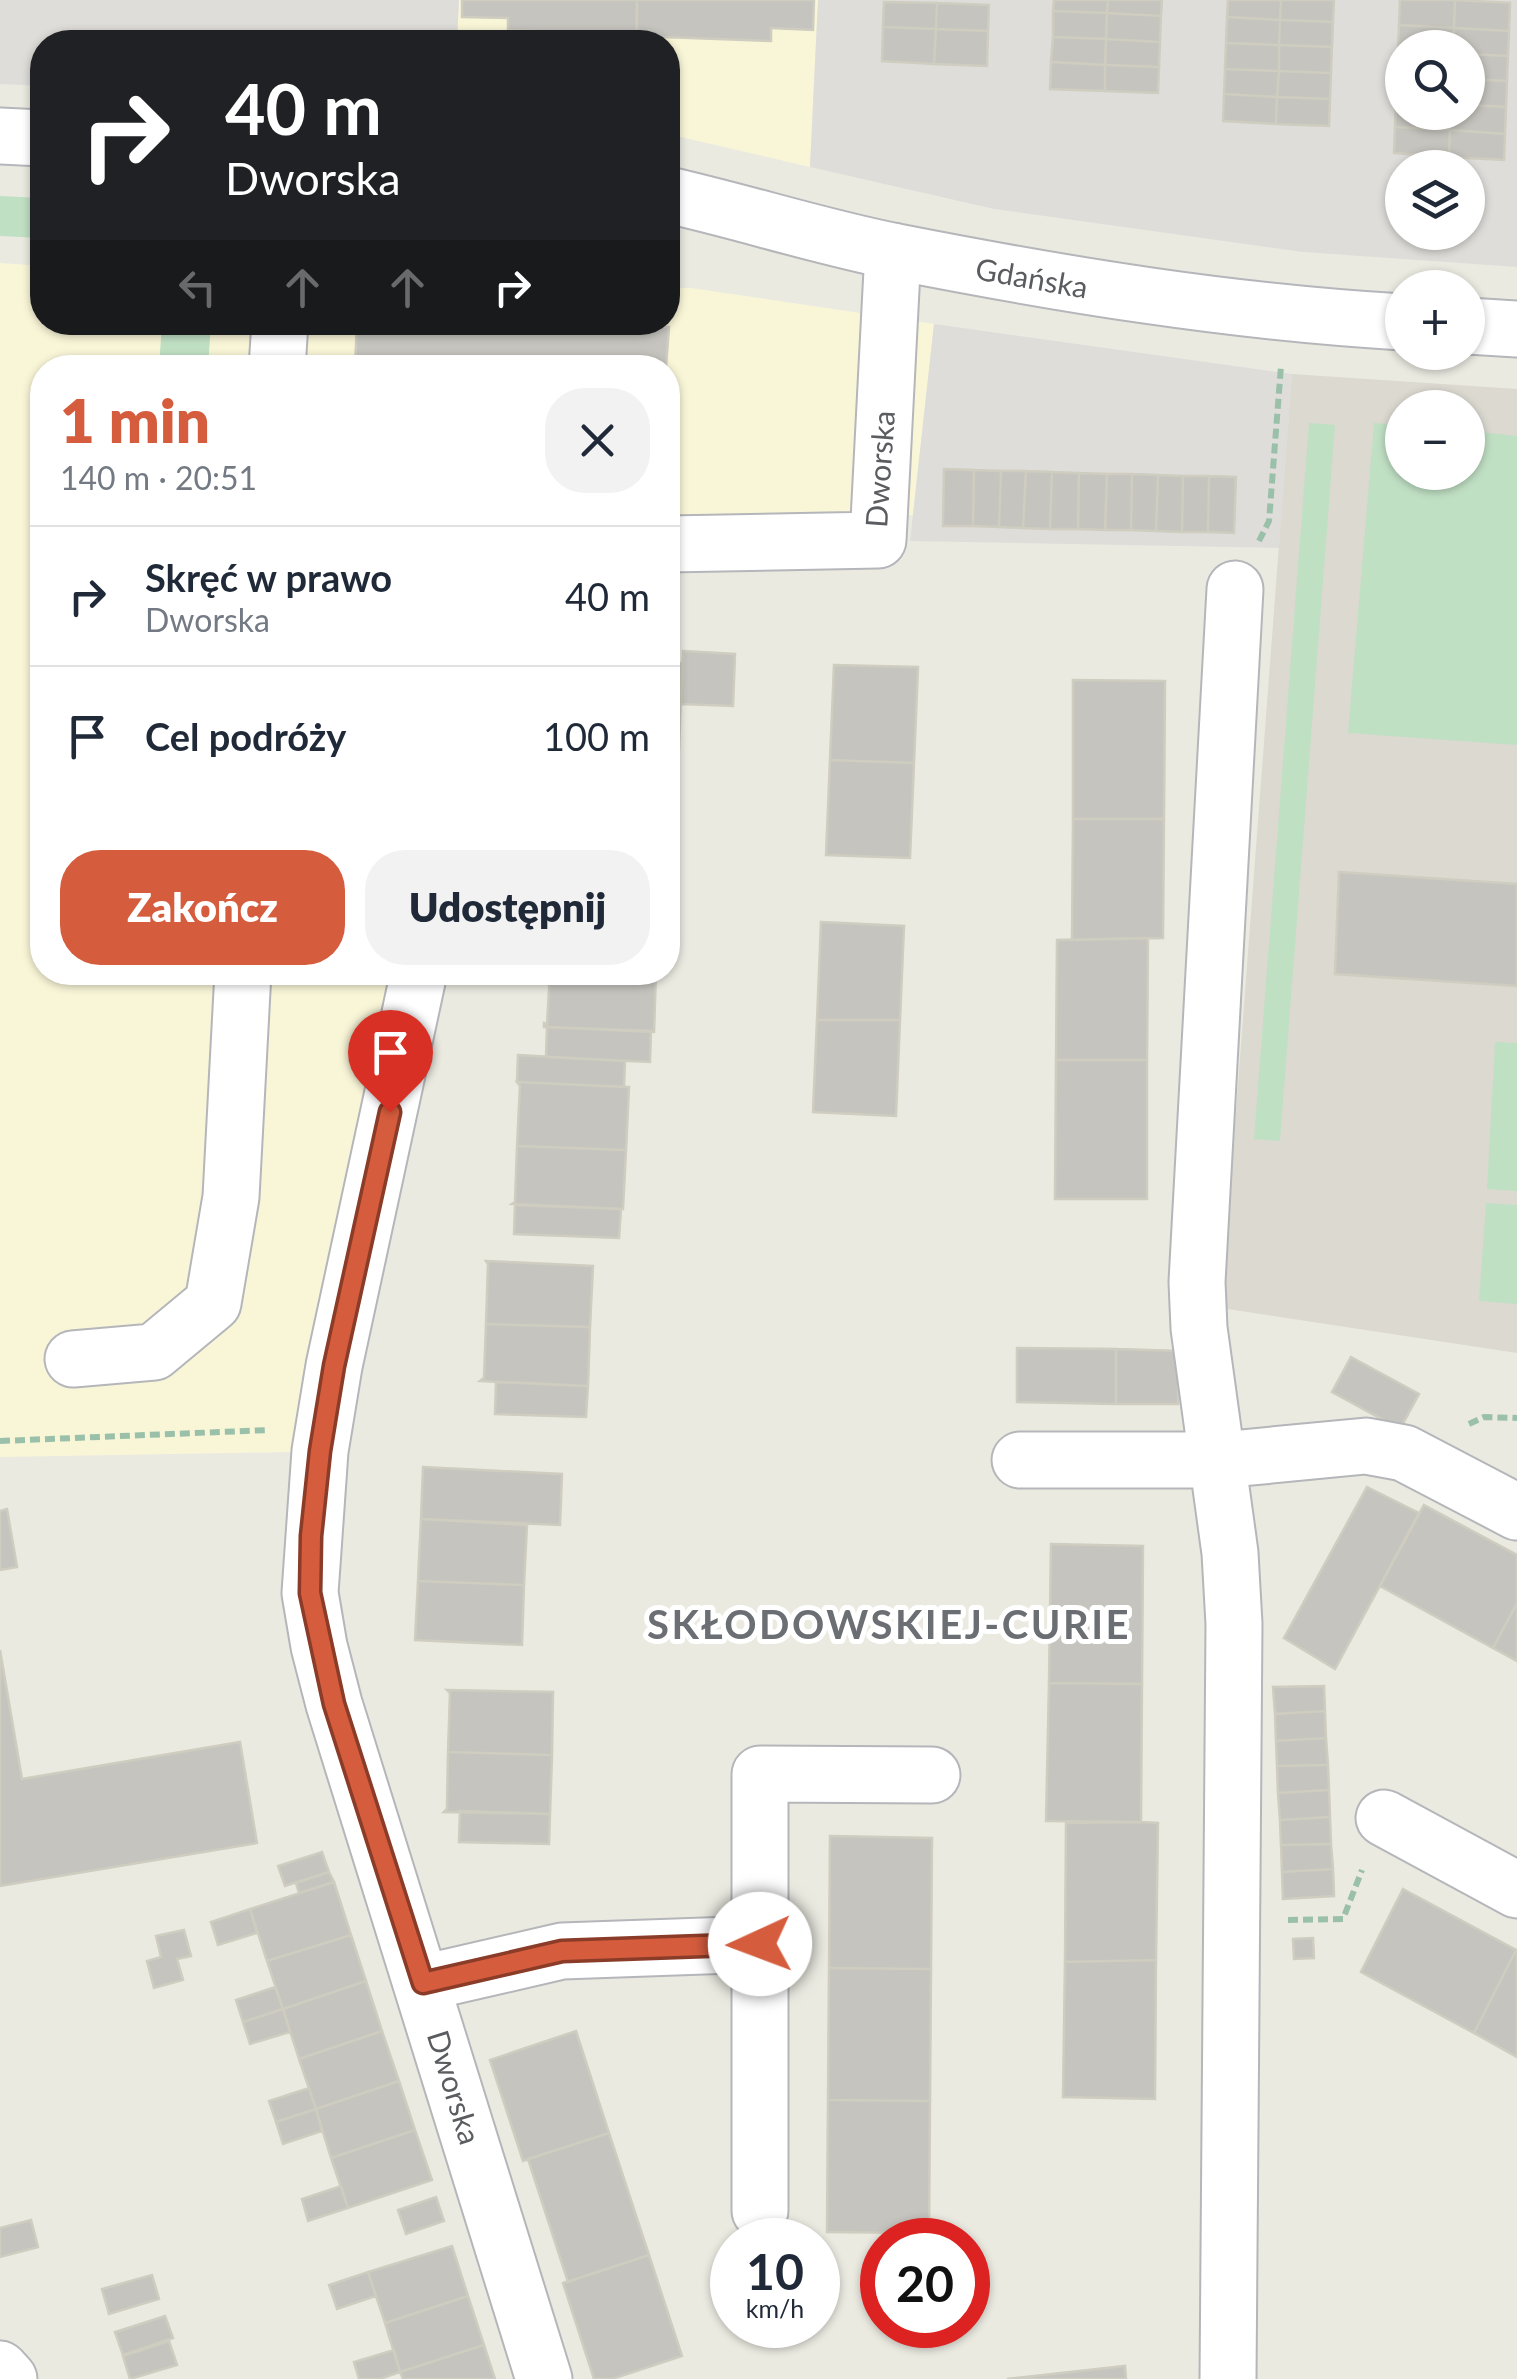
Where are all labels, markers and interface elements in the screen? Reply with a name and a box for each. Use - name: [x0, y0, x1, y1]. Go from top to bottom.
- map controls: [1385, 30, 1485, 490]
- button: search: [1385, 30, 1485, 130]
- text: 40 m: [225, 66, 382, 150]
- icon: right: [60, 70, 190, 200]
- button: layers: [1385, 150, 1485, 250]
- text: Dworska: [225, 151, 401, 205]
- street label: Gdańska: [973, 249, 1091, 305]
- icon: left: [170, 260, 225, 315]
- icon: ahead: [275, 260, 330, 315]
- icon: ahead: [380, 260, 435, 315]
- icon: right: [485, 260, 540, 315]
- button: +: [1385, 270, 1485, 370]
- text: 1 min: [60, 384, 210, 456]
- button: close: [545, 388, 650, 493]
- button: −: [1385, 390, 1485, 490]
- street label: Dworska: [857, 409, 901, 529]
- text: 140 m · 20:51: [60, 458, 257, 497]
- text: Skręć w prawo: [145, 554, 392, 600]
- icon: right: [60, 569, 115, 624]
- text: 40 m: [565, 573, 650, 619]
- text: Dworska: [145, 600, 270, 639]
- icon: arrive: [60, 709, 115, 764]
- text: Cel podróży: [145, 713, 346, 759]
- text: 100 m: [543, 713, 650, 759]
- button: Zakończ: [60, 850, 345, 965]
- button: Udostępnij: [365, 850, 650, 965]
- pin: [348, 1010, 433, 1113]
- icon: arrive: [363, 1025, 418, 1080]
- district label: SKŁODOWSKIEJ-CURIE: [647, 1600, 1131, 1648]
- position arrow: [708, 1892, 812, 1996]
- street label: Dworska: [421, 2026, 489, 2148]
- speed limit sign: 20: [860, 2218, 990, 2348]
- text: 10: [746, 2241, 804, 2301]
- text: km/h: [746, 2293, 804, 2323]

